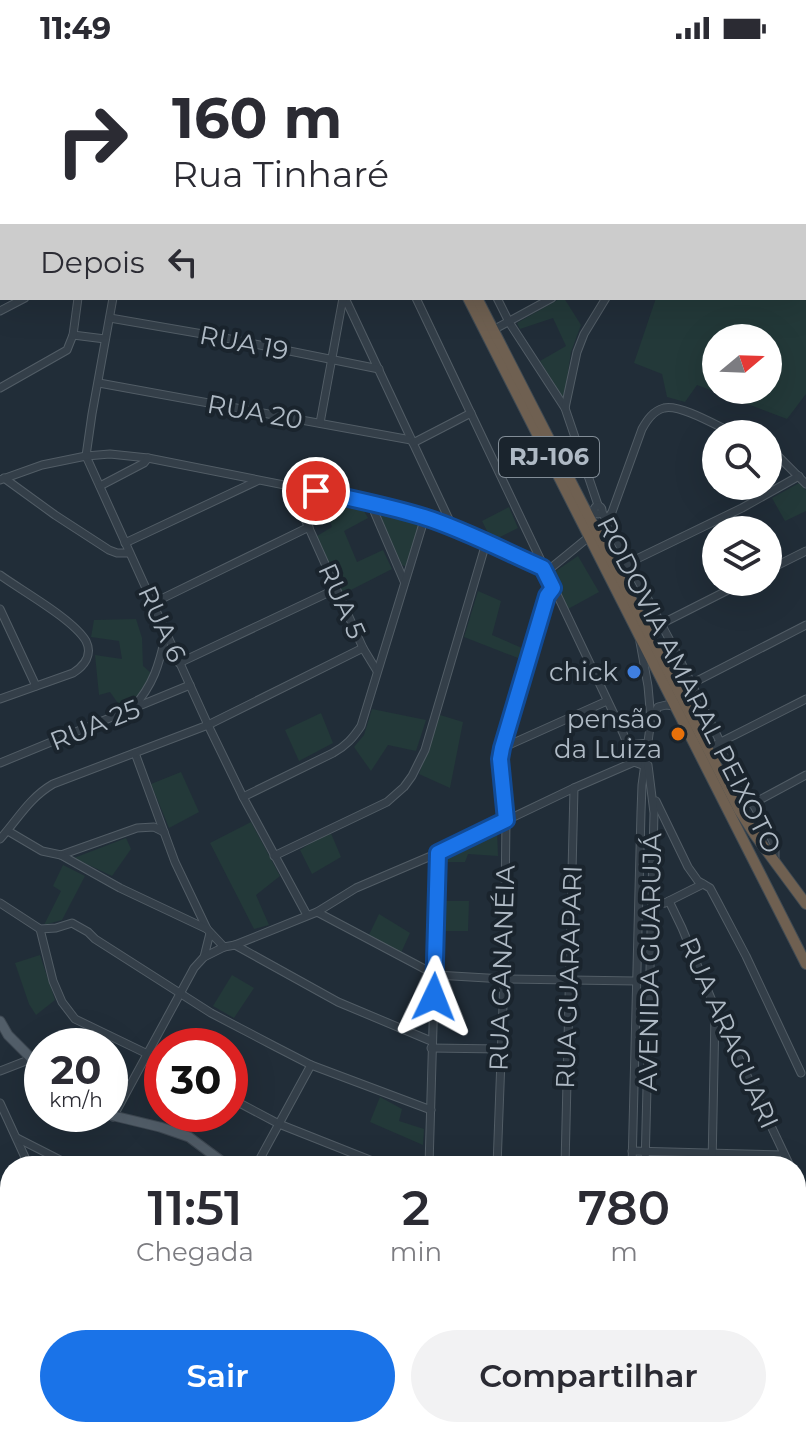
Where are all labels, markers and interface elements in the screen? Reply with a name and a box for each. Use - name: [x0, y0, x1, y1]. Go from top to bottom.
- text: 11:49: [40, 10, 111, 47]
- text: 160 m: [172, 84, 342, 152]
- icon: right: [40, 88, 144, 192]
- text: Rua Tinharé: [172, 152, 389, 196]
- icon: left: [161, 240, 205, 284]
- text: Depois: [40, 244, 145, 281]
- street label: RUA 19: [197, 319, 291, 367]
- north arrow: [702, 324, 782, 404]
- map controls: [702, 324, 782, 596]
- street label: RUA 20: [205, 388, 305, 436]
- button: search: [702, 420, 782, 500]
- road number: RJ-106: [499, 437, 599, 477]
- pin: [282, 457, 350, 525]
- icon: arrive: [294, 469, 338, 513]
- street label: RODOVIA AMARAL PEIXOTO: [590, 511, 788, 859]
- button: layers: [702, 516, 782, 596]
- street label: RUA 5: [311, 558, 373, 644]
- street label: RUA 6: [131, 581, 193, 667]
- place label: chick: [549, 656, 618, 688]
- marker: chick: [625, 663, 643, 681]
- street label: RUA 25: [45, 693, 145, 757]
- place label: pensão da Luiza: [554, 703, 662, 765]
- marker: pensão da Luiza: [669, 725, 687, 743]
- street label: AVENIDA GUARUJÁ: [632, 832, 668, 1091]
- street label: RUA CANANÉIA: [482, 864, 522, 1071]
- street label: RUA GUARAPARI: [549, 865, 589, 1089]
- street label: RUA ARAGUARI: [673, 932, 785, 1134]
- position arrow: [392, 955, 476, 1039]
- speed limit sign: 30: [144, 1028, 248, 1132]
- text: 20: [51, 1045, 101, 1094]
- text: km/h: [49, 1088, 103, 1112]
- text: 11:51: [148, 1179, 242, 1237]
- text: 2: [402, 1179, 430, 1237]
- text: 780: [578, 1179, 670, 1237]
- text: Chegada: [136, 1236, 254, 1268]
- text: min: [390, 1236, 442, 1268]
- text: m: [610, 1236, 638, 1268]
- button: Sair: [40, 1330, 395, 1422]
- button: Compartilhar: [411, 1330, 766, 1422]

